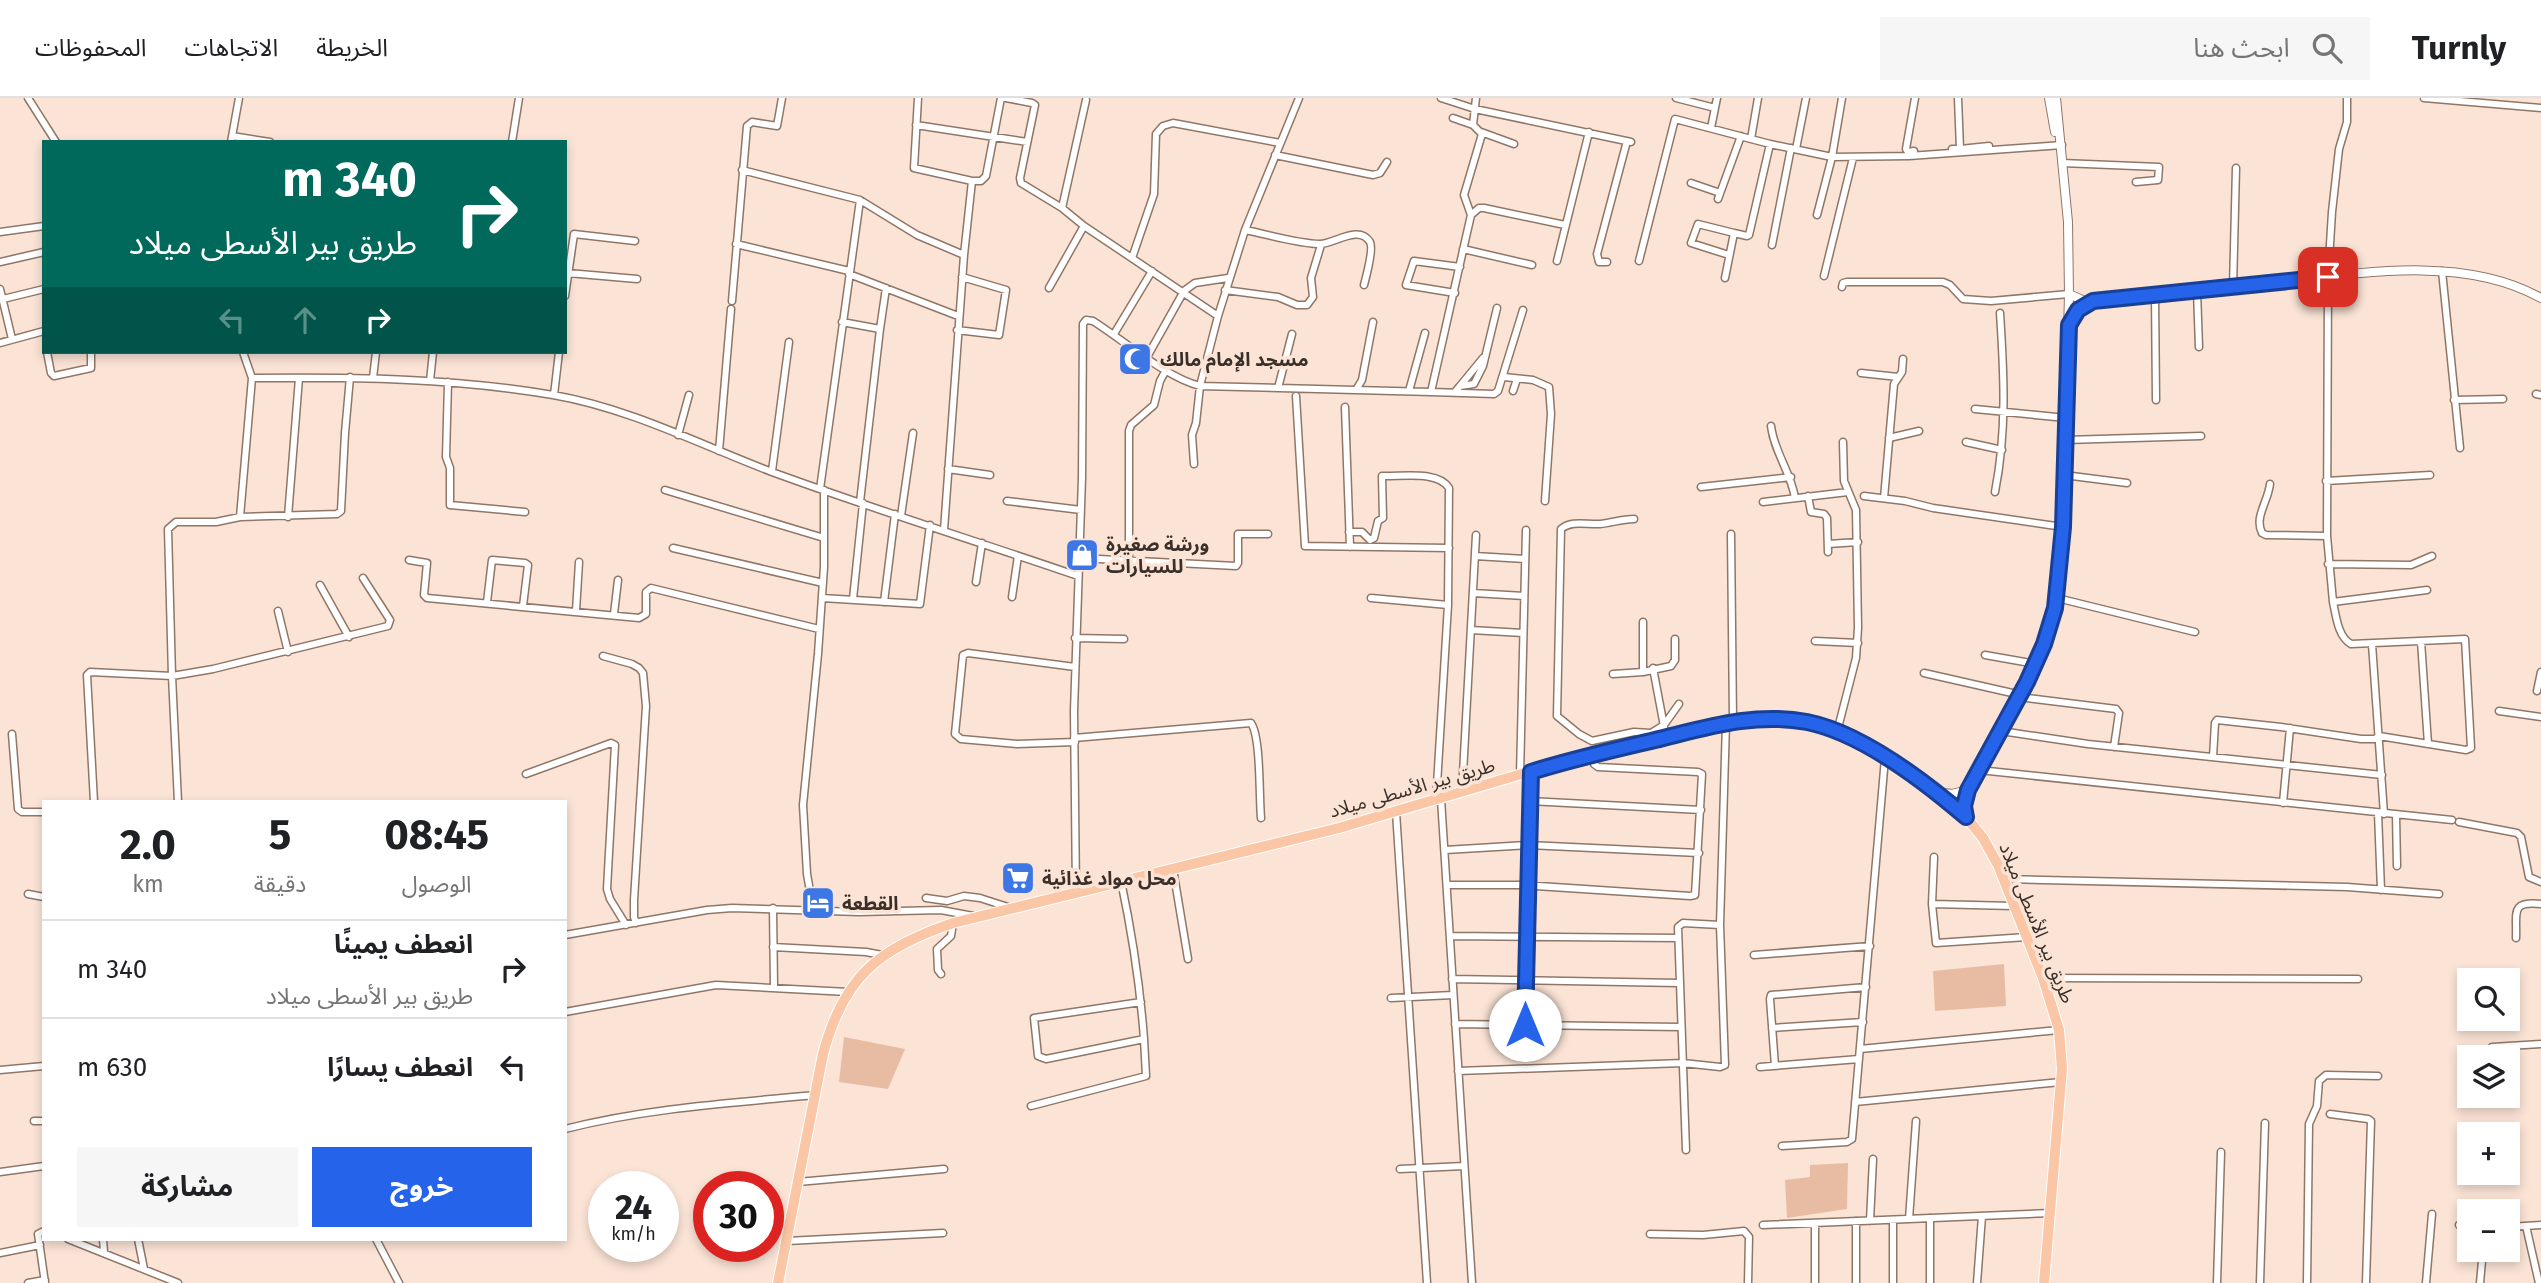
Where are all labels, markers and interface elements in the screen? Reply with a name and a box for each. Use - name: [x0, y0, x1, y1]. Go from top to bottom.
- search box: [1880, 17, 2370, 80]
- text: Turnly: [2412, 28, 2506, 68]
- icon: search: [2308, 29, 2346, 67]
- text: ابحث هنا: [2193, 33, 2290, 64]
- text: المحفوظات: [35, 34, 146, 62]
- text: الاتجاهات: [184, 34, 278, 62]
- text: الخريطة: [316, 34, 388, 62]
- text: 340 m: [282, 150, 417, 209]
- icon: right: [441, 168, 532, 259]
- text: طريق بير الأسطى ميلاد: [129, 224, 417, 262]
- pin: [2298, 247, 2358, 307]
- icon: arrive: [2309, 258, 2347, 296]
- icon: left: [213, 301, 251, 339]
- icon: ahead: [286, 301, 324, 339]
- icon: right: [359, 301, 397, 339]
- mosque icon: مسجد الإمام مالك: [1116, 340, 1154, 378]
- place label: مسجد الإمام مالك: [1160, 348, 1309, 374]
- place label: ورشة صغيرة للسيارات: [1106, 533, 1209, 578]
- shop icon: ورشة صغيرة للسيارات: [1063, 536, 1101, 574]
- street label: طريق بير الأسطى ميلاد: [1327, 753, 1498, 823]
- text: 5: [269, 810, 291, 860]
- text: 08:45: [384, 810, 489, 860]
- text: 2.0: [120, 820, 176, 870]
- street label: طريق بير الأسطى ميلاد: [1994, 839, 2080, 1007]
- supermarket icon: محل مواد غذائية: [999, 859, 1037, 897]
- place label: محل مواد غذائية: [1042, 867, 1177, 890]
- text: km: [132, 870, 164, 898]
- text: دقيقة: [254, 870, 306, 898]
- text: الوصول: [402, 870, 472, 898]
- hotel icon: القطعة: [799, 884, 837, 922]
- place label: القطعة: [842, 892, 898, 915]
- text: انعطف يمينًا: [334, 929, 473, 960]
- icon: right: [494, 950, 532, 988]
- text: 340 m: [77, 954, 147, 985]
- map controls: [2457, 968, 2520, 1262]
- button: search: [2457, 968, 2520, 1031]
- text: طريق بير الأسطى ميلاد: [266, 982, 473, 1010]
- position arrow: [1488, 988, 1562, 1062]
- button: layers: [2457, 1045, 2520, 1108]
- icon: left: [494, 1048, 532, 1086]
- text: 630 m: [77, 1052, 147, 1083]
- text: انعطف يسارًا: [327, 1052, 473, 1083]
- button: +: [2457, 1122, 2520, 1185]
- button: مشاركة: [77, 1147, 298, 1227]
- button: خروج: [312, 1147, 532, 1227]
- speed limit sign: 30: [693, 1171, 784, 1262]
- text: 24: [615, 1186, 652, 1228]
- button: −: [2457, 1199, 2520, 1262]
- text: km/h: [611, 1223, 656, 1245]

